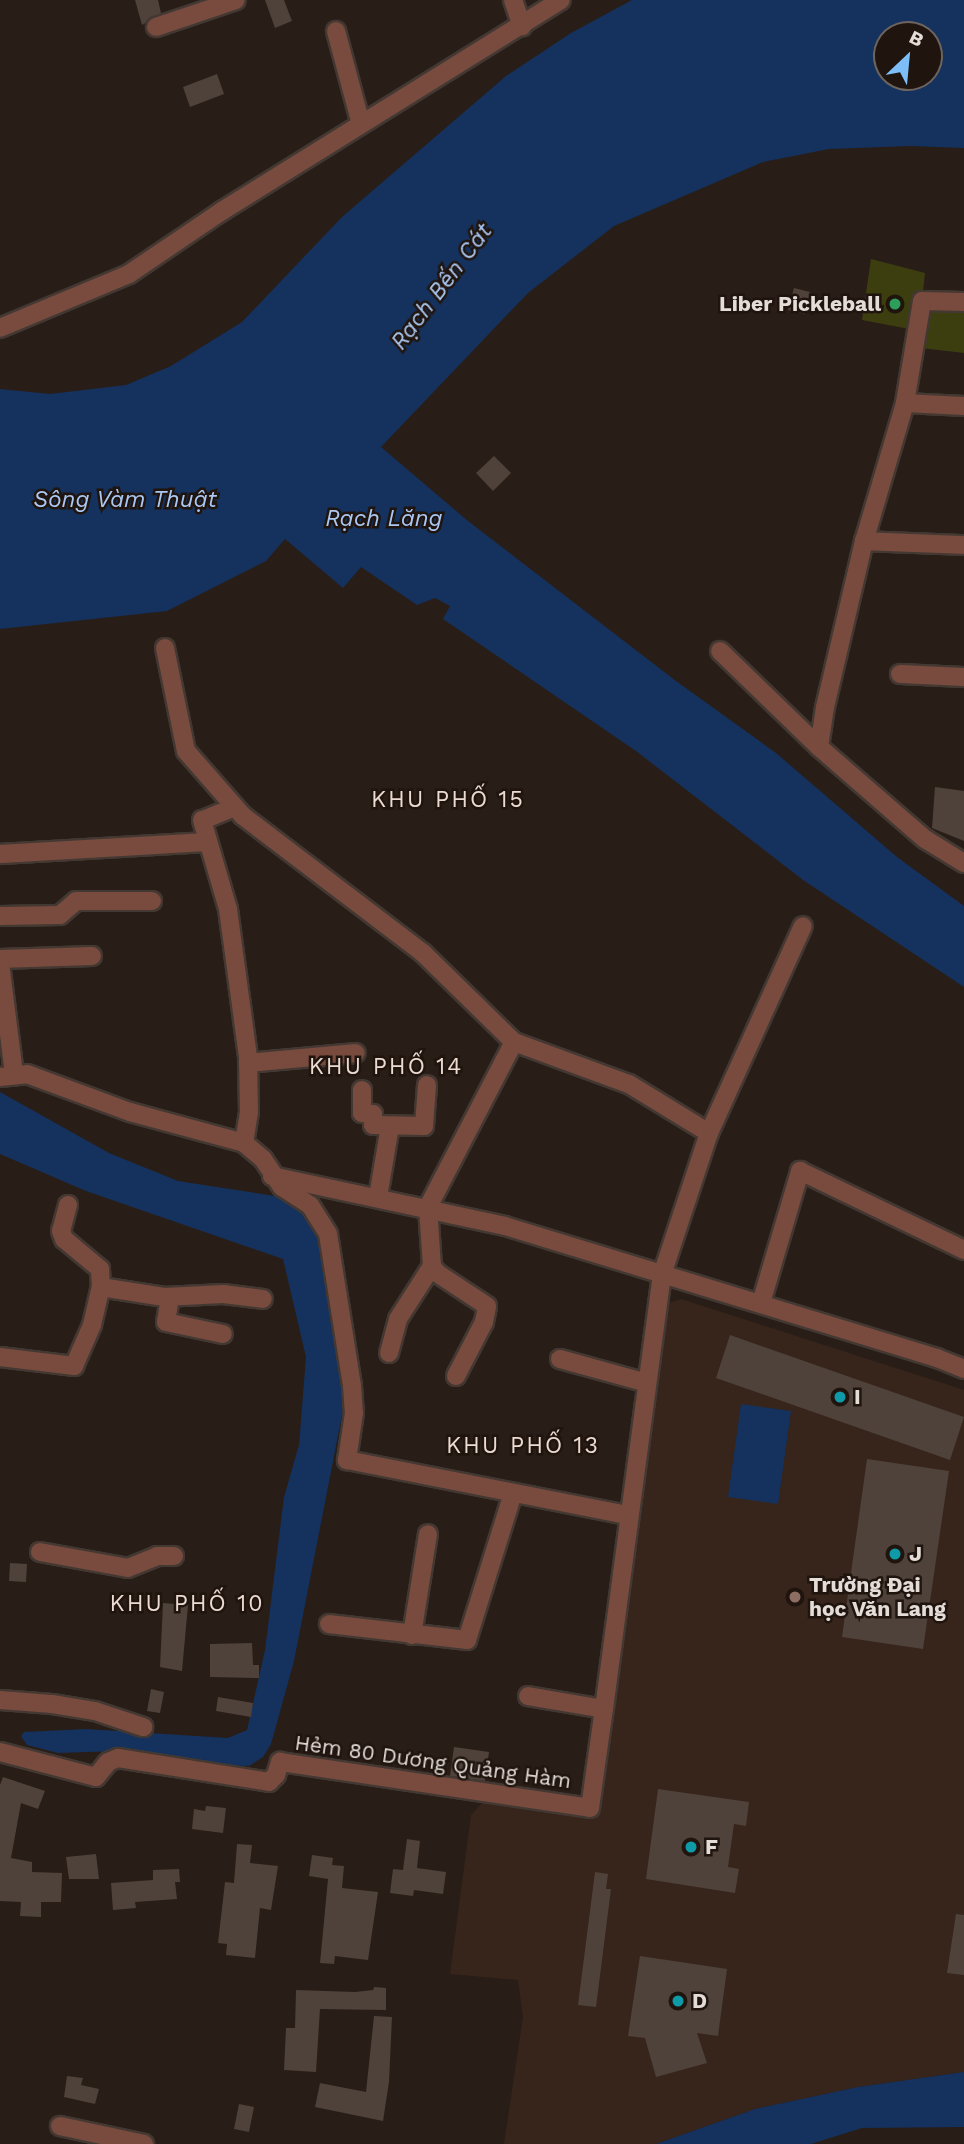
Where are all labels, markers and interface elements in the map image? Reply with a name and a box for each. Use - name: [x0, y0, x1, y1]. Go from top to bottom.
- north arrow: [873, 21, 943, 91]
- text: B: [906, 25, 927, 52]
- water label: Rạch Bến Cát: [386, 219, 498, 355]
- place label: Liber Pickleball: [719, 291, 881, 317]
- marker: Liber Pickleball: [887, 296, 903, 312]
- water label: Sông Vàm Thuật: [32, 486, 218, 514]
- water label: Rạch Lăng: [325, 505, 443, 533]
- district label: KHU PHỐ 15: [372, 786, 524, 814]
- district label: KHU PHỐ 14: [310, 1053, 462, 1081]
- place label: I: [854, 1384, 861, 1410]
- marker: I: [832, 1389, 848, 1405]
- district label: KHU PHỐ 13: [447, 1432, 599, 1460]
- place label: J: [909, 1541, 922, 1567]
- marker: J: [887, 1546, 903, 1562]
- place label: Trường Đại học Văn Lang: [809, 1572, 946, 1622]
- marker: Trường Đại học Văn Lang: [787, 1589, 803, 1605]
- district label: KHU PHỐ 10: [111, 1590, 263, 1618]
- street label: Hẻm 80 Dương Quảng Hàm: [293, 1730, 573, 1794]
- place label: F: [705, 1834, 718, 1860]
- marker: F: [683, 1839, 699, 1855]
- place label: D: [692, 1988, 707, 2014]
- marker: D: [670, 1993, 686, 2009]

